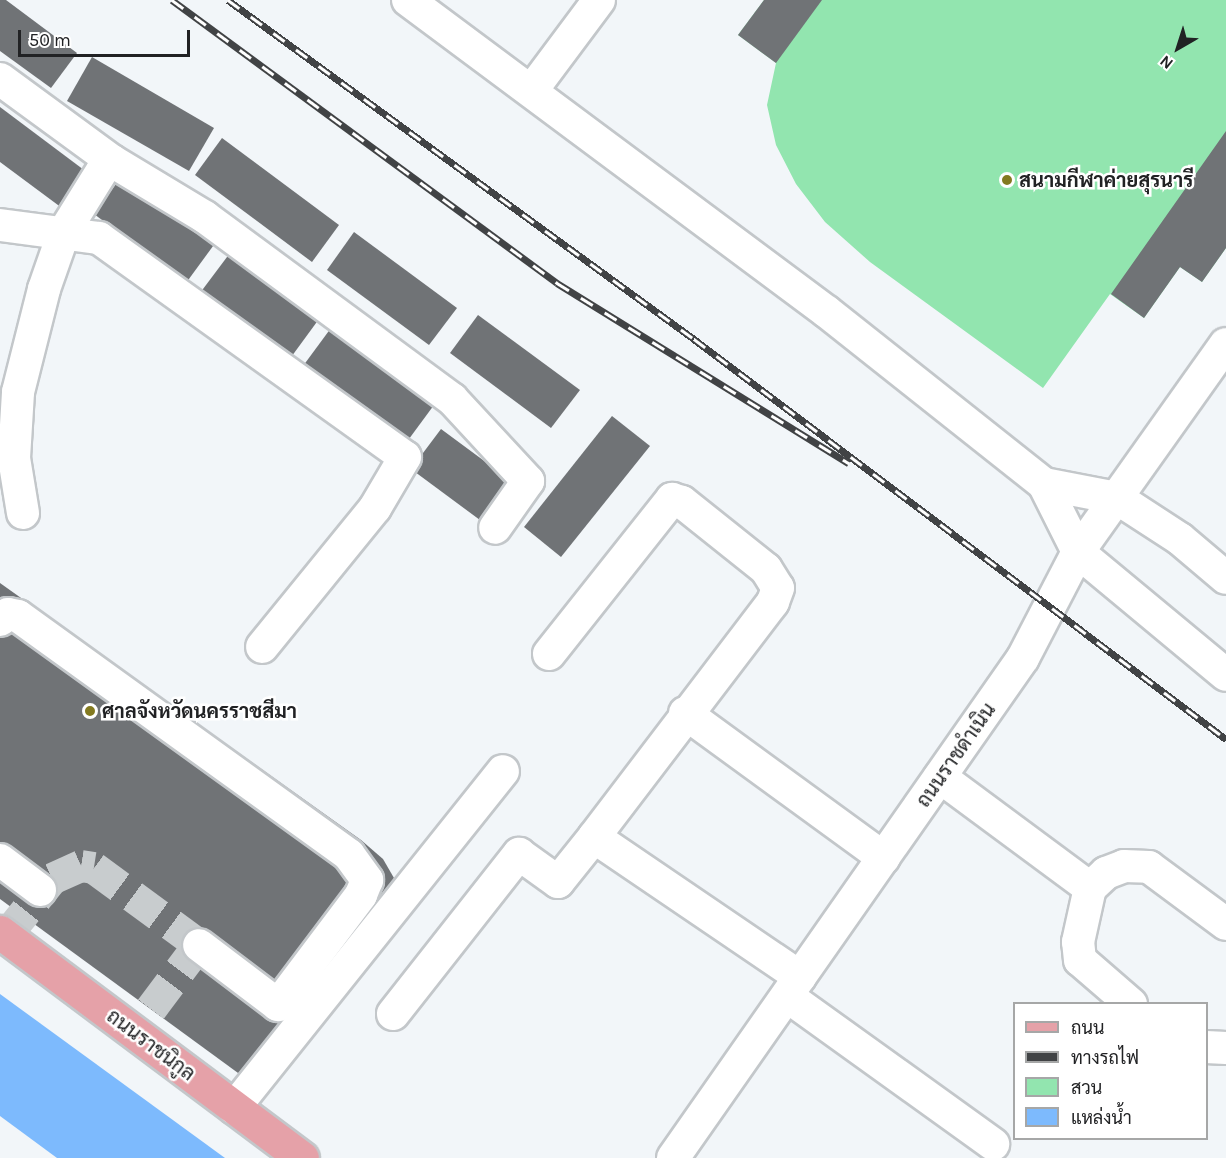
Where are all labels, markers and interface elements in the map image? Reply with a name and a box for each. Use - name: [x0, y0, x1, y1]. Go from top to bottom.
- scale bar: [21, 18, 194, 56]
- north arrow: [1148, 18, 1208, 78]
- text: 50 m: [29, 29, 71, 51]
- text: N: [1156, 51, 1177, 73]
- place label: สนามกีฬาค่ายสุรนารี: [1019, 168, 1193, 192]
- marker: สนามกีฬาค่ายสุรนารี: [1000, 173, 1014, 187]
- street label: ถนนราชดำเนิน: [911, 698, 1001, 812]
- place label: ศาลจังหวัดนครราชสีมา: [102, 699, 297, 723]
- marker: ศาลจังหวัดนครราชสีมา: [83, 704, 97, 718]
- legend: [1013, 1002, 1208, 1140]
- street label: ถนนราชนิกูล: [102, 1004, 200, 1086]
- text: ถนน: [1071, 1017, 1104, 1039]
- text: ทางรถไฟ: [1071, 1047, 1139, 1069]
- text: สวน: [1071, 1077, 1102, 1099]
- text: แหล่งน้ำ: [1071, 1107, 1132, 1129]

